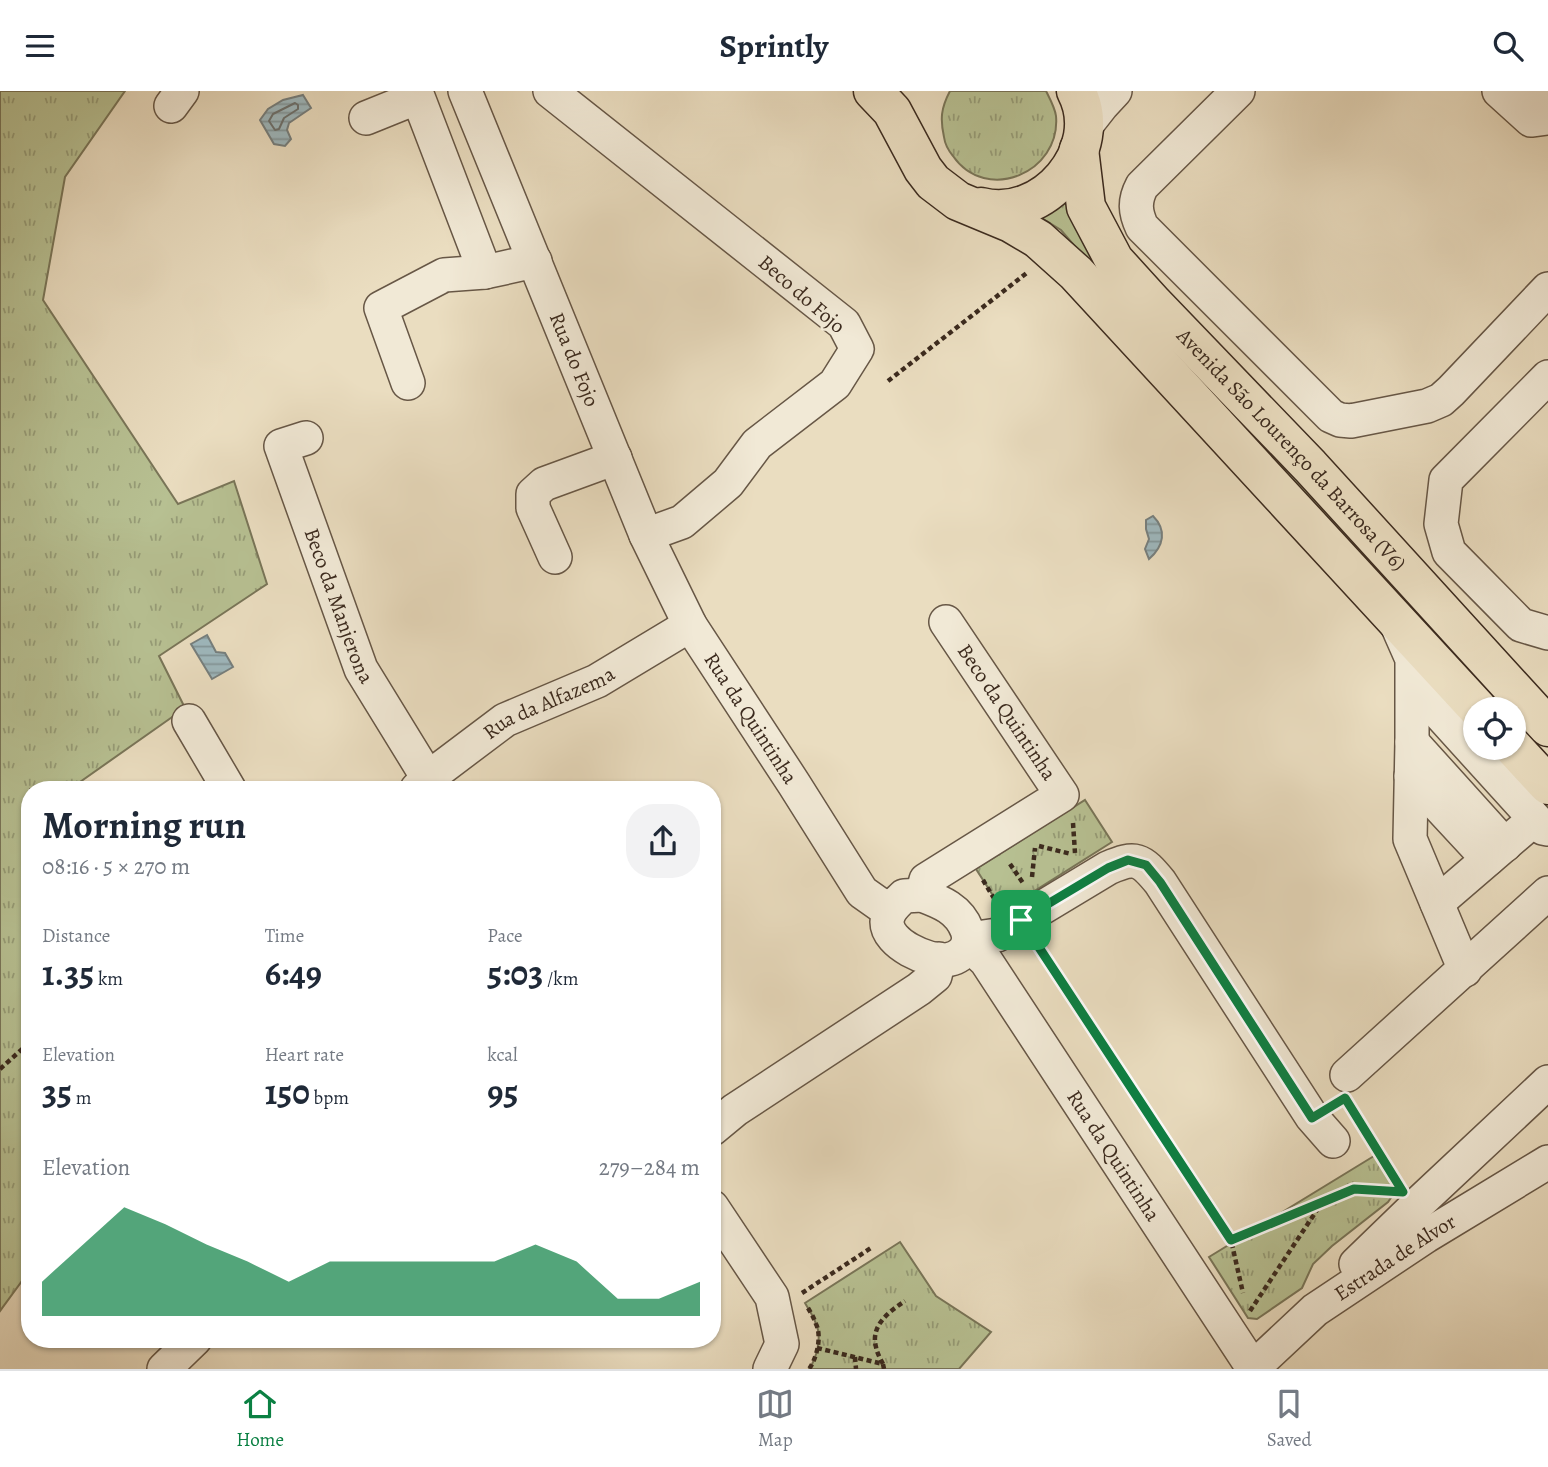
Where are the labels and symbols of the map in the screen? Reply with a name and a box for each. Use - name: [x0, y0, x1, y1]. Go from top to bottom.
- street label: Beco do Fojo: [753, 248, 851, 340]
- street label: Rua do Fojo: [543, 308, 606, 411]
- street label: Avenida São Lourenço da Barrosa (V6): [1170, 321, 1413, 577]
- street label: Beco da Manjerona: [298, 524, 381, 689]
- street label: Beco da Quintinha: [951, 638, 1063, 786]
- street label: Rua da Quintinha: [698, 647, 804, 789]
- street label: Rua da Alfazema: [477, 659, 620, 746]
- pin: [991, 890, 1051, 950]
- street label: Rua da Quintinha: [1060, 1084, 1167, 1227]
- street label: Estrada de Alvor: [1329, 1207, 1461, 1307]

